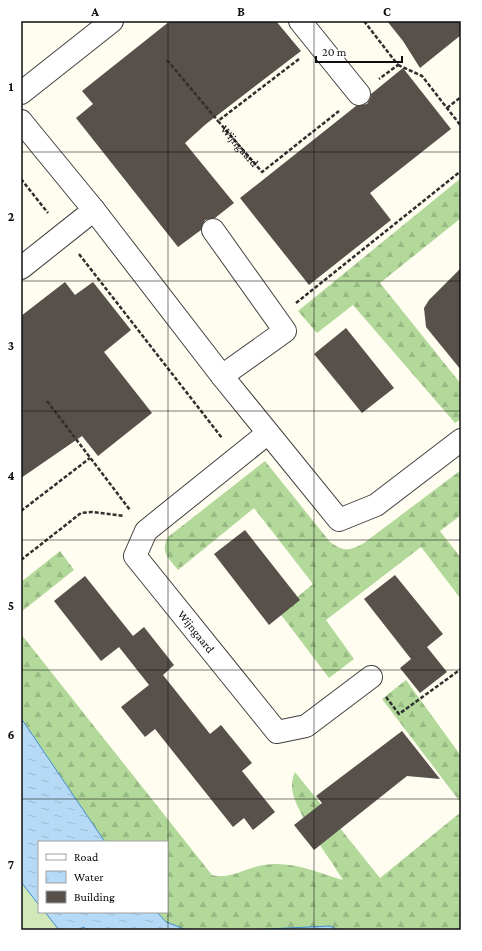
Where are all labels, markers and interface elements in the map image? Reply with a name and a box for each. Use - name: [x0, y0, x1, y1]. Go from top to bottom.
- text: A: [90, 4, 99, 19]
- text: B: [237, 4, 245, 19]
- text: C: [383, 4, 391, 19]
- scale bar: [316, 38, 402, 64]
- text: 20 m: [322, 45, 347, 59]
- text: 1: [9, 79, 14, 94]
- street label: Wijngaard: [218, 122, 262, 170]
- text: 2: [8, 209, 15, 224]
- text: 3: [8, 338, 14, 353]
- text: 4: [7, 468, 15, 483]
- text: 5: [8, 598, 14, 613]
- street label: Wijngaard: [175, 608, 218, 656]
- text: 6: [7, 727, 15, 742]
- legend: [38, 841, 168, 913]
- text: Road: [74, 850, 99, 864]
- text: 7: [8, 857, 14, 872]
- text: Water: [74, 870, 104, 884]
- text: Building: [74, 890, 115, 904]

